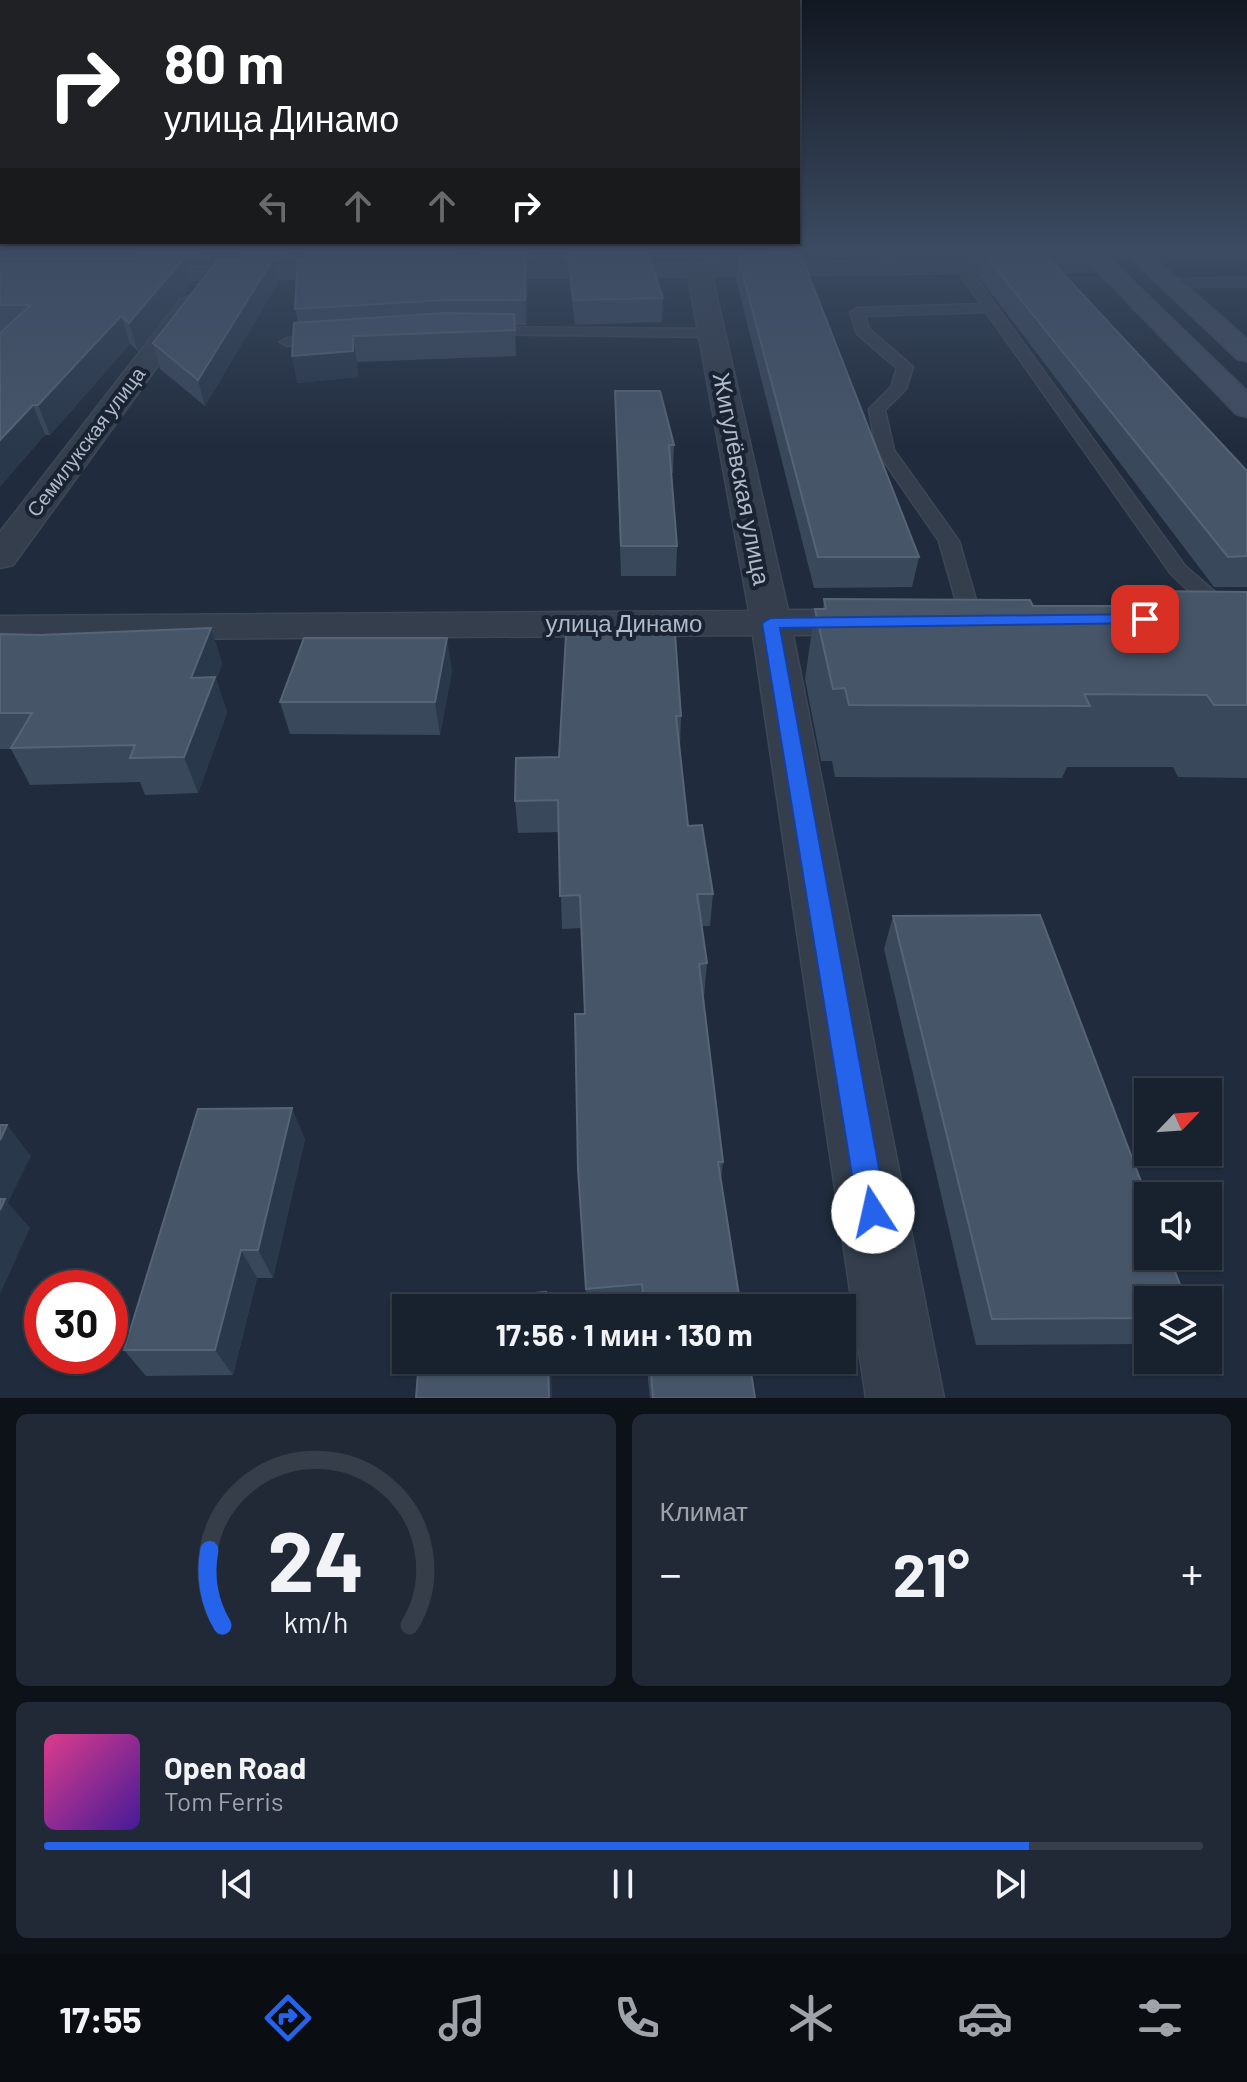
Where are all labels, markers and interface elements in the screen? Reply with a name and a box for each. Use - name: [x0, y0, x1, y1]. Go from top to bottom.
- text: 80 m: [164, 28, 284, 95]
- icon: right: [32, 32, 136, 136]
- text: улица Динамо: [164, 96, 399, 139]
- icon: left: [252, 184, 296, 228]
- icon: ahead: [336, 184, 380, 228]
- icon: ahead: [420, 184, 464, 228]
- icon: right: [504, 184, 548, 228]
- street label: Семилукская улица: [21, 361, 150, 521]
- street label: Жигулёвская улица: [708, 370, 777, 588]
- pin: [1111, 585, 1179, 653]
- icon: arrive: [1123, 597, 1167, 641]
- street label: улица Динамо: [546, 608, 702, 637]
- north arrow: [1134, 1078, 1222, 1166]
- map controls: [1134, 1078, 1222, 1374]
- position arrow: [831, 1170, 915, 1254]
- button: sound: [1134, 1182, 1222, 1270]
- speed limit sign: 30: [24, 1270, 128, 1374]
- button: layers: [1134, 1286, 1222, 1374]
- text: 17:56 · 1 мин · 130 m: [495, 1316, 753, 1352]
- text: Климат: [660, 1495, 748, 1526]
- text: 24: [267, 1509, 364, 1609]
- text: 21°: [893, 1537, 970, 1609]
- text: −: [660, 1546, 682, 1599]
- text: +: [1181, 1546, 1203, 1599]
- text: km/h: [283, 1604, 348, 1639]
- text: Open Road: [164, 1749, 306, 1785]
- text: Tom Ferris: [164, 1785, 284, 1816]
- icon: previous: [215, 1862, 259, 1906]
- icon: pause: [601, 1862, 645, 1906]
- icon: next: [988, 1862, 1032, 1906]
- icon: directions: [260, 1990, 316, 2046]
- icon: music: [434, 1990, 490, 2046]
- icon: phone: [609, 1990, 665, 2046]
- icon: climate: [783, 1990, 839, 2046]
- icon: car: [957, 1990, 1013, 2046]
- icon: filters: [1132, 1990, 1188, 2046]
- text: 17:55: [59, 1997, 142, 2040]

